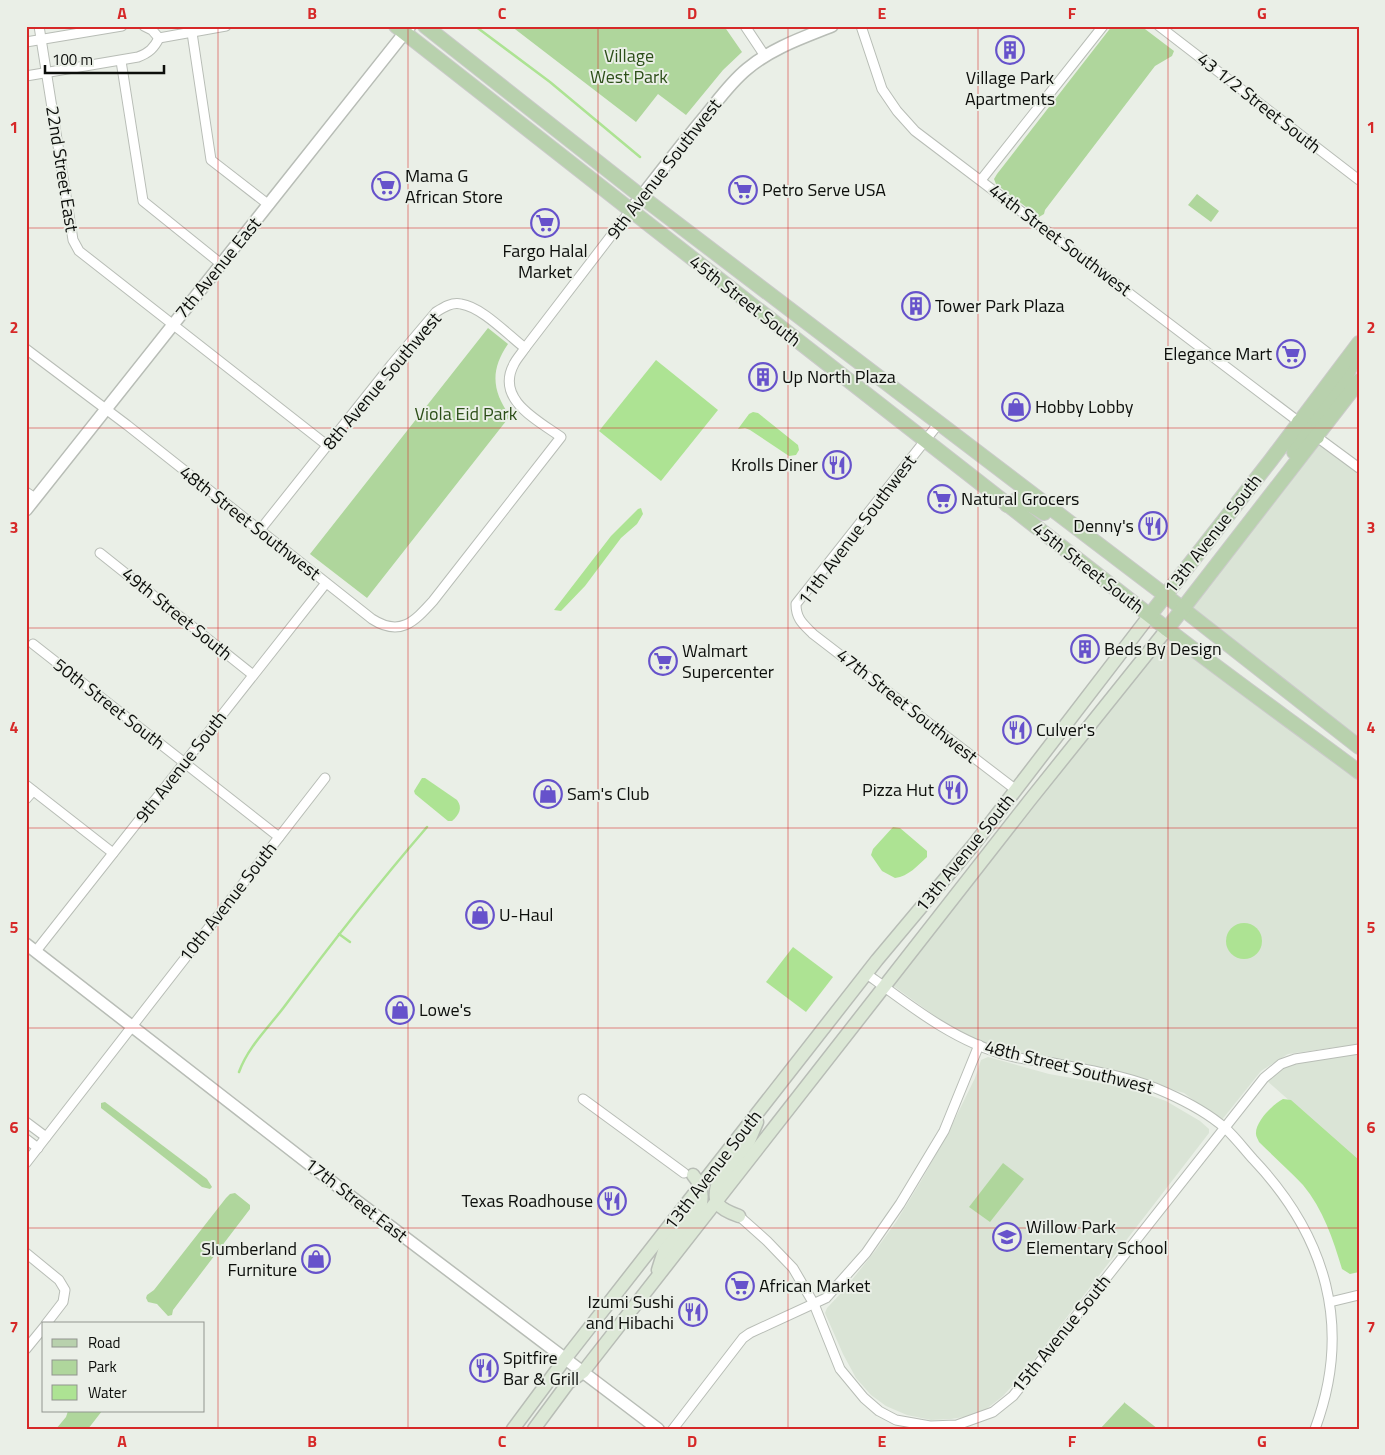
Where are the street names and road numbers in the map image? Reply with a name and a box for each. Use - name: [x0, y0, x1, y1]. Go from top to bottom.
- street label: 43 1/2 Street South: [1192, 46, 1327, 160]
- street label: 9th Avenue Southwest: [600, 92, 728, 245]
- street label: 22nd Street East: [39, 104, 86, 235]
- street label: 44th Street Southwest: [983, 177, 1138, 303]
- street label: 7th Avenue East: [168, 210, 268, 324]
- street label: 45th Street South: [684, 248, 807, 353]
- street label: 8th Avenue Southwest: [316, 305, 448, 455]
- street label: 11th Avenue Southwest: [791, 448, 923, 611]
- street label: 48th Street Southwest: [174, 459, 327, 587]
- street label: 13th Avenue South: [1157, 468, 1268, 599]
- street label: 45th Street South: [1027, 515, 1150, 620]
- street label: 49th Street South: [116, 561, 238, 667]
- street label: 47th Street Southwest: [831, 642, 984, 770]
- street label: 50th Street South: [48, 651, 171, 756]
- street label: 9th Avenue South: [128, 705, 233, 828]
- street label: 13th Avenue South: [908, 788, 1021, 918]
- street label: 10th Avenue South: [172, 836, 283, 967]
- street label: 48th Street Southwest: [982, 1033, 1157, 1101]
- street label: 13th Avenue South: [657, 1104, 768, 1235]
- street label: 17th Street East: [299, 1151, 414, 1249]
- street label: 15th Avenue South: [1004, 1269, 1117, 1399]

